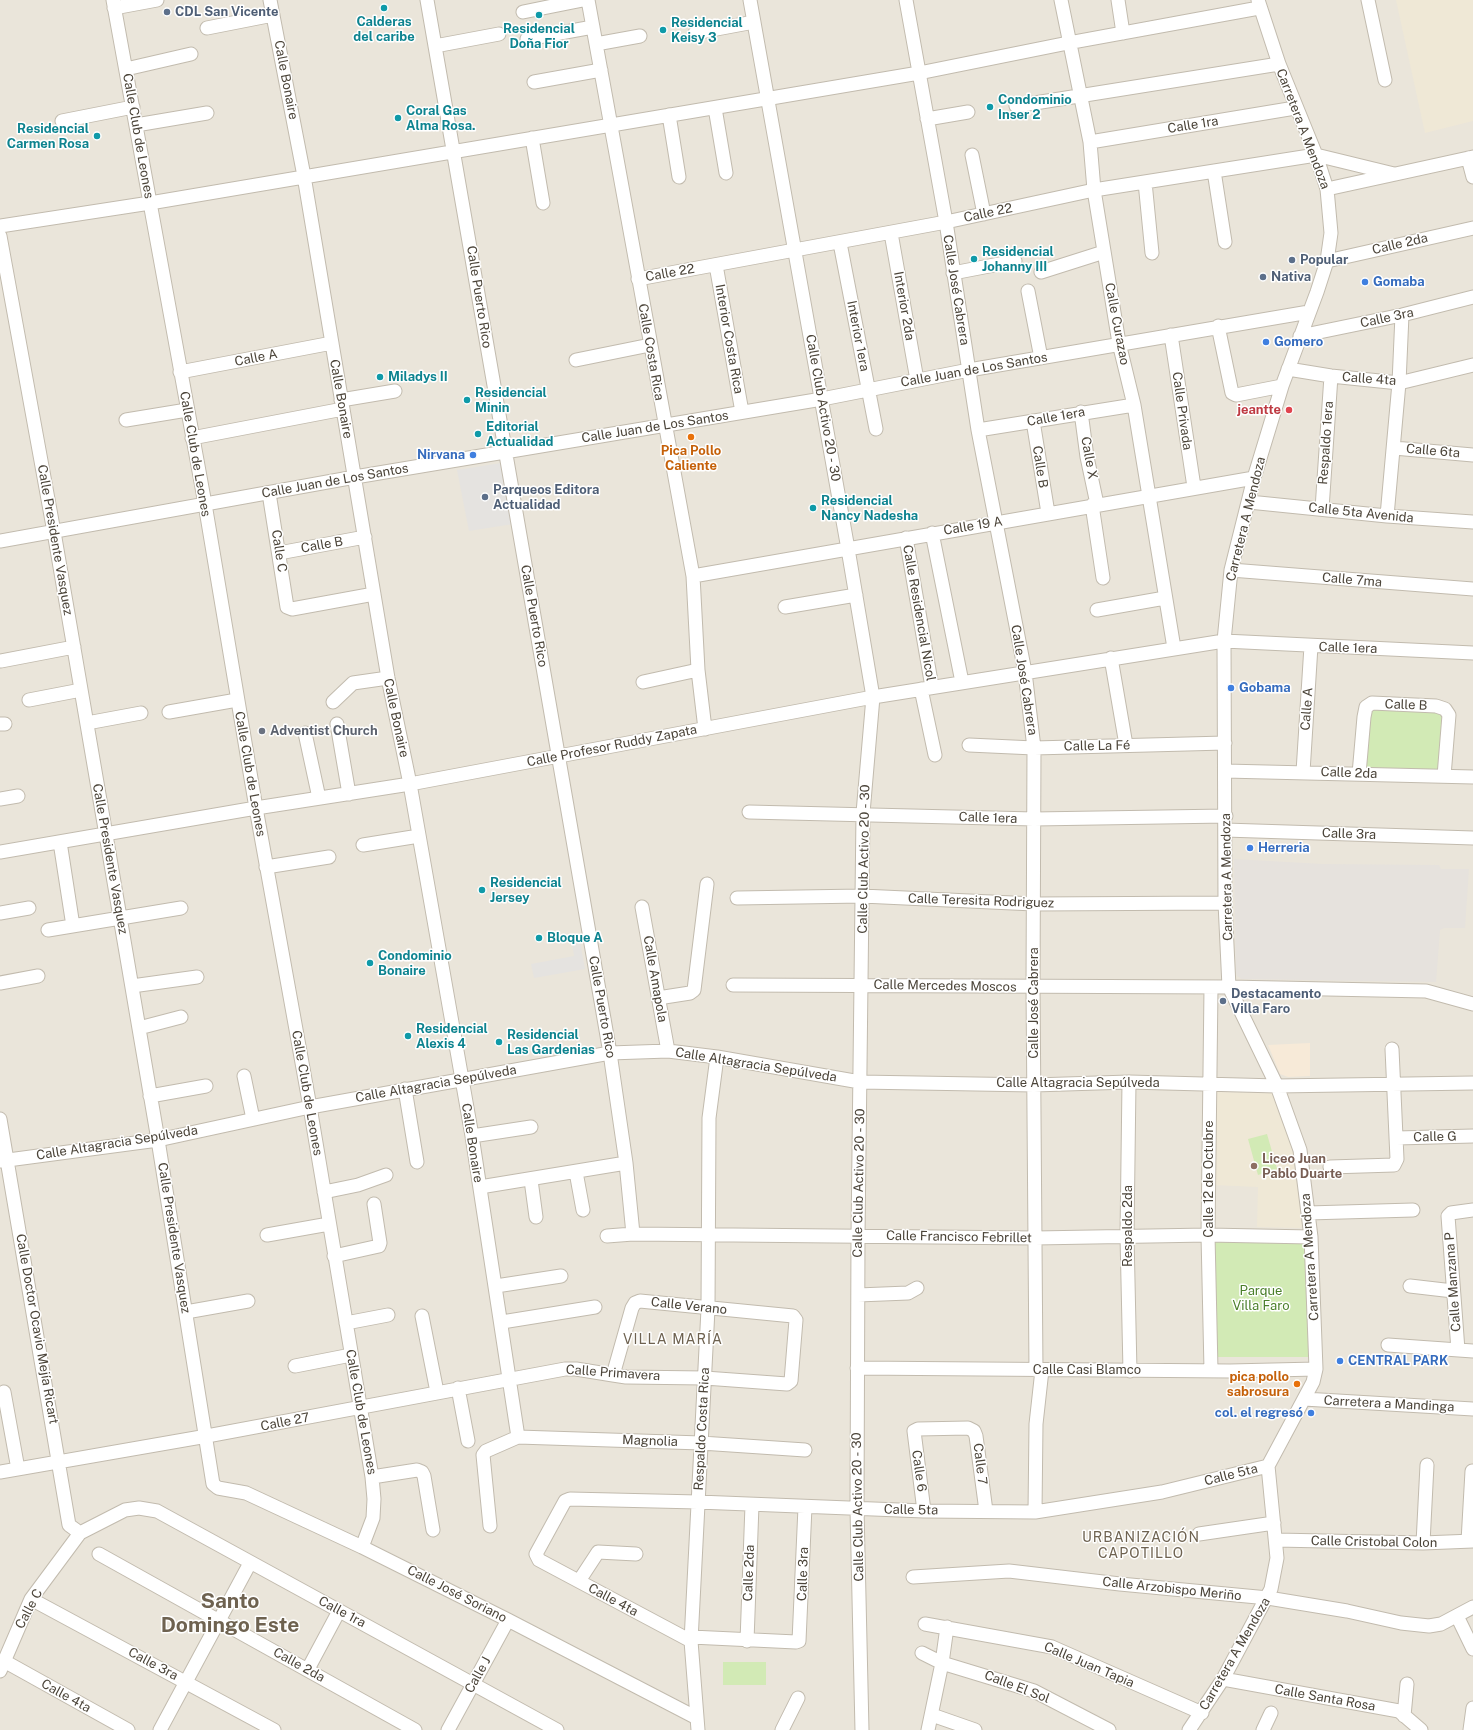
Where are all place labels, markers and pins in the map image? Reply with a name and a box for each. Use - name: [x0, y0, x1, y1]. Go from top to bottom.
- marker: Calderas del caribe: [379, 3, 389, 13]
- place label: CDL San Vicente: [175, 4, 278, 20]
- marker: CDL San Vicente: [162, 7, 172, 17]
- marker: Residencial Doña Fior: [534, 10, 544, 20]
- place label: Calderas del caribe: [353, 14, 415, 45]
- place label: Residencial Keisy 3: [671, 15, 743, 46]
- place label: Residencial Doña Fior: [503, 21, 575, 52]
- marker: Residencial Keisy 3: [658, 25, 668, 35]
- place label: Condominio Inser 2: [998, 92, 1072, 123]
- marker: Condominio Inser 2: [985, 102, 995, 112]
- place label: Coral Gas Alma Rosa.: [406, 103, 476, 134]
- marker: Coral Gas Alma Rosa.: [393, 113, 403, 123]
- place label: Residencial Carmen Rosa: [7, 121, 89, 152]
- marker: Residencial Carmen Rosa: [92, 131, 102, 141]
- place label: Residencial Johanny III: [982, 244, 1054, 275]
- place label: Popular: [1300, 252, 1348, 268]
- marker: Residencial Johanny III: [969, 254, 979, 264]
- marker: Popular: [1287, 255, 1297, 265]
- place label: Nativa: [1271, 269, 1311, 285]
- marker: Nativa: [1258, 272, 1268, 282]
- place label: Gomaba: [1373, 274, 1425, 290]
- marker: Gomaba: [1360, 277, 1370, 287]
- place label: Gomero: [1274, 334, 1323, 350]
- marker: Gomero: [1261, 337, 1271, 347]
- place label: Miladys II: [388, 369, 448, 385]
- marker: Miladys II: [375, 372, 385, 382]
- place label: Residencial Minin: [475, 385, 547, 416]
- marker: Residencial Minin: [462, 395, 472, 405]
- place label: jeantte: [1237, 402, 1281, 418]
- marker: jeantte: [1284, 405, 1294, 415]
- place label: Editorial Actualidad: [486, 419, 553, 450]
- marker: Editorial Actualidad: [473, 429, 483, 439]
- marker: Pica Pollo Caliente: [686, 432, 696, 442]
- place label: Pica Pollo Caliente: [661, 443, 721, 474]
- place label: Nirvana: [417, 447, 465, 463]
- marker: Nirvana: [468, 450, 478, 460]
- place label: Parqueos Editora Actualidad: [493, 482, 599, 513]
- marker: Parqueos Editora Actualidad: [480, 492, 490, 502]
- place label: Residencial Nancy Nadesha: [821, 493, 918, 524]
- marker: Residencial Nancy Nadesha: [808, 503, 818, 513]
- place label: Gobama: [1239, 680, 1291, 696]
- marker: Gobama: [1226, 683, 1236, 693]
- place label: Adventist Church: [270, 723, 378, 739]
- marker: Adventist Church: [257, 726, 267, 736]
- place label: Herreria: [1258, 840, 1310, 856]
- marker: Herreria: [1245, 843, 1255, 853]
- place label: Residencial Jersey: [490, 875, 562, 906]
- marker: Residencial Jersey: [477, 885, 487, 895]
- place label: Bloque A: [547, 930, 603, 946]
- marker: Bloque A: [534, 933, 544, 943]
- place label: Condominio Bonaire: [378, 948, 452, 979]
- marker: Condominio Bonaire: [365, 958, 375, 968]
- place label: Destacamento Villa Faro: [1231, 986, 1321, 1017]
- marker: Destacamento Villa Faro: [1218, 996, 1228, 1006]
- place label: Residencial Alexis 4: [416, 1021, 488, 1052]
- place label: Residencial Las Gardenias: [507, 1027, 595, 1058]
- marker: Residencial Alexis 4: [403, 1031, 413, 1041]
- marker: Residencial Las Gardenias: [494, 1037, 504, 1047]
- place label: Liceo Juan Pablo Duarte: [1262, 1151, 1342, 1182]
- marker: Liceo Juan Pablo Duarte: [1249, 1161, 1259, 1171]
- place label: CENTRAL PARK: [1348, 1353, 1448, 1369]
- marker: CENTRAL PARK: [1335, 1356, 1345, 1366]
- place label: pica pollo sabrosura: [1227, 1369, 1289, 1400]
- marker: pica pollo sabrosura: [1292, 1379, 1302, 1389]
- place label: col. el regresó: [1215, 1405, 1303, 1421]
- marker: col. el regresó: [1306, 1408, 1316, 1418]

